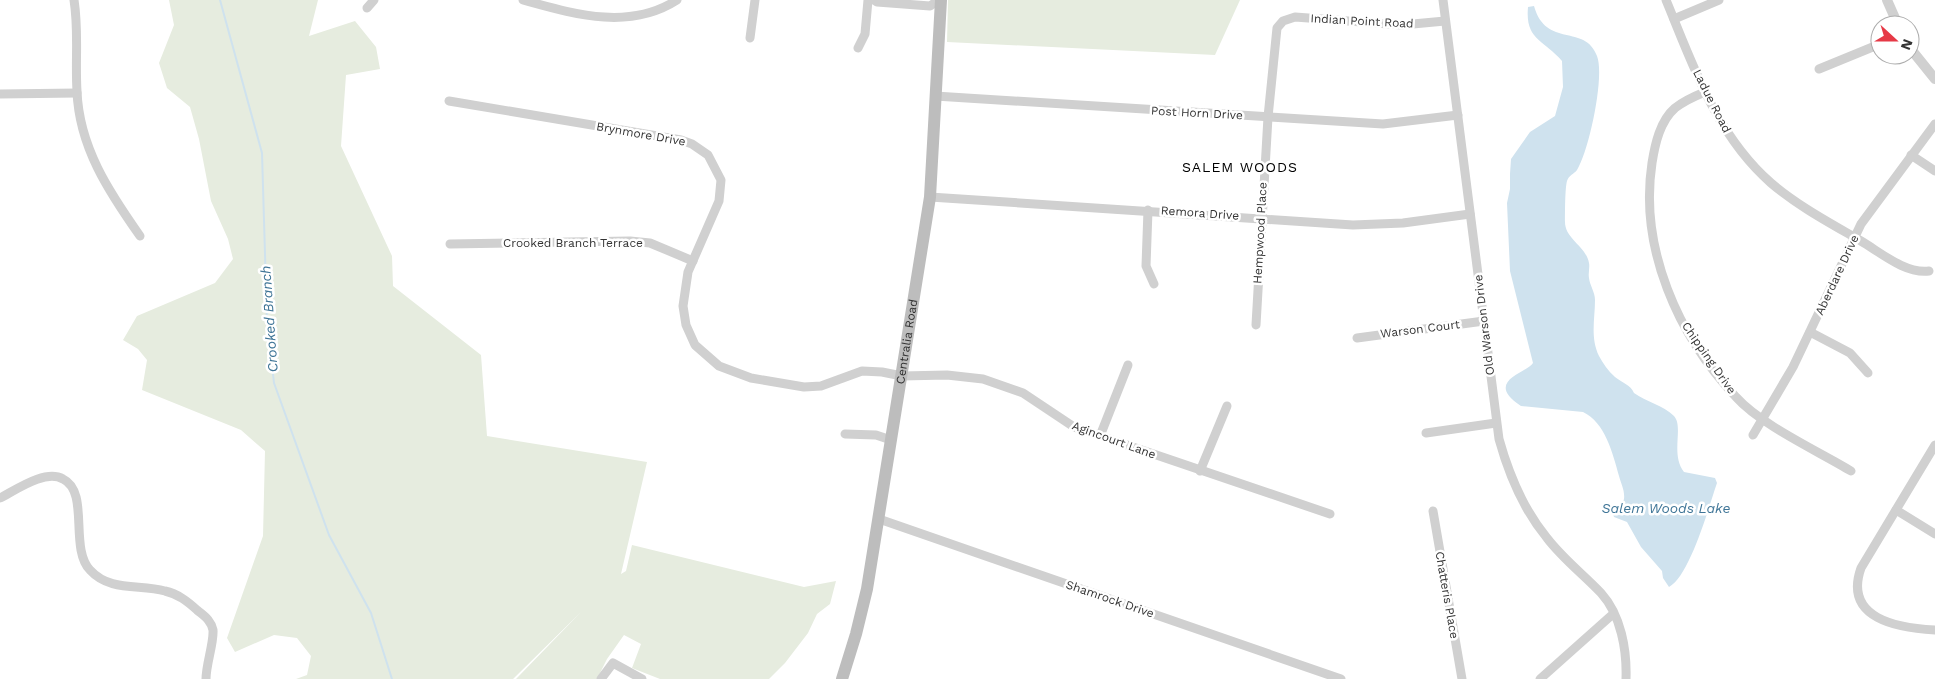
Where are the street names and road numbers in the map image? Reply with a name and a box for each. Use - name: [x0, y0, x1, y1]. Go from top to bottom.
- street label: Indian Point Road: [1310, 11, 1414, 31]
- street label: Ladue Road: [1690, 67, 1734, 135]
- street label: Post Horn Drive: [1151, 104, 1243, 122]
- street label: Brynmore Drive: [595, 119, 687, 149]
- street label: Hempwood Place: [1250, 182, 1270, 284]
- street label: Remora Drive: [1160, 203, 1240, 223]
- street label: Aberdare Drive: [1812, 233, 1862, 317]
- street label: Crooked Branch Terrace: [503, 236, 643, 250]
- street label: Old Warson Drive: [1471, 274, 1497, 376]
- street label: Centralia Road: [893, 298, 920, 385]
- street label: Warson Court: [1379, 317, 1461, 341]
- street label: Chipping Drive: [1679, 319, 1739, 397]
- street label: Agincourt Lane: [1070, 418, 1158, 462]
- street label: Chatteris Place: [1432, 550, 1462, 640]
- street label: Shamrock Drive: [1064, 577, 1156, 621]

